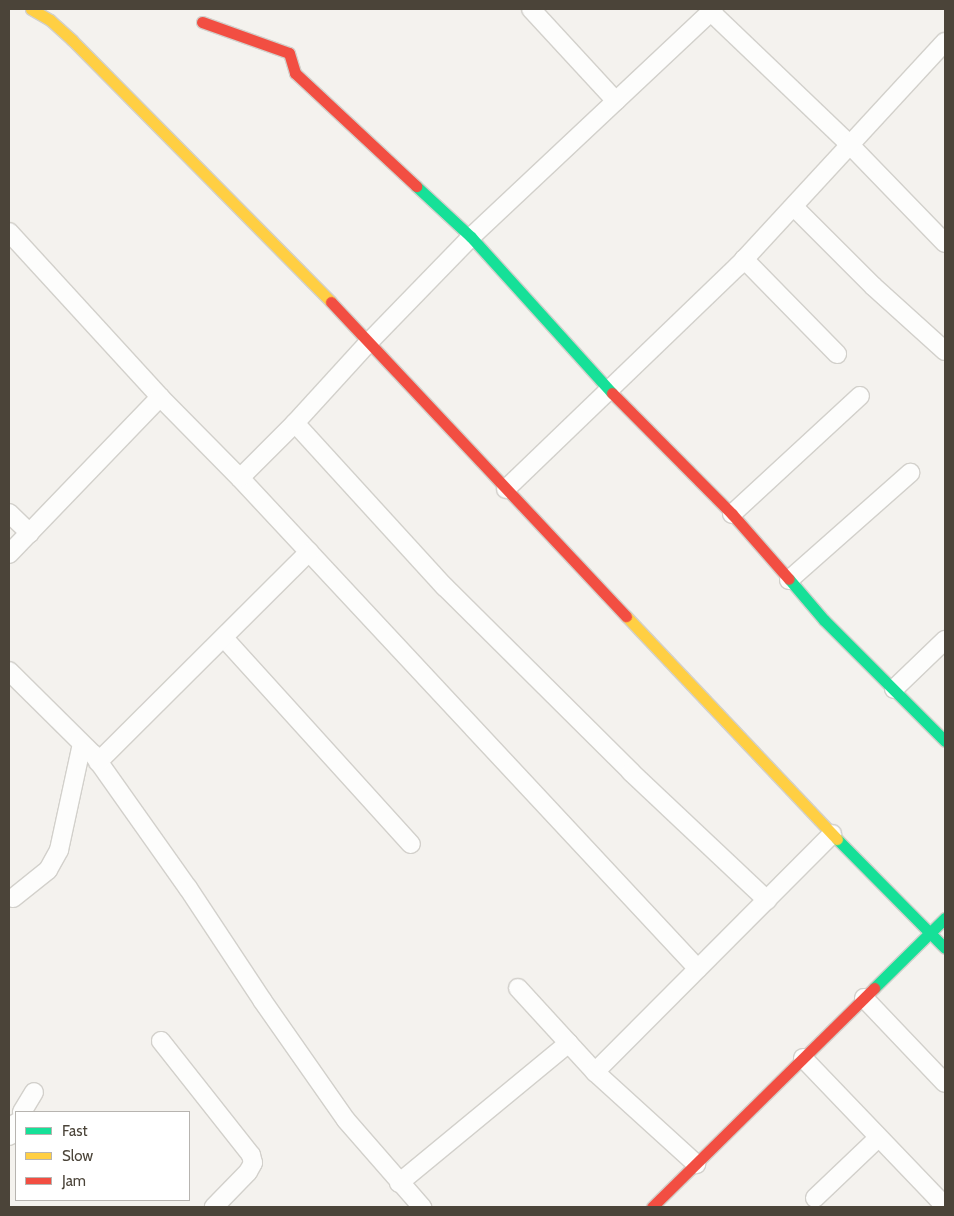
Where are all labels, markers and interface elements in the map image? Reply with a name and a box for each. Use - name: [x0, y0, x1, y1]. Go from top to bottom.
- legend: [15, 1111, 190, 1201]
- text: Fast: [62, 1122, 87, 1140]
- text: Slow: [62, 1147, 93, 1165]
- text: Jam: [62, 1172, 86, 1190]

